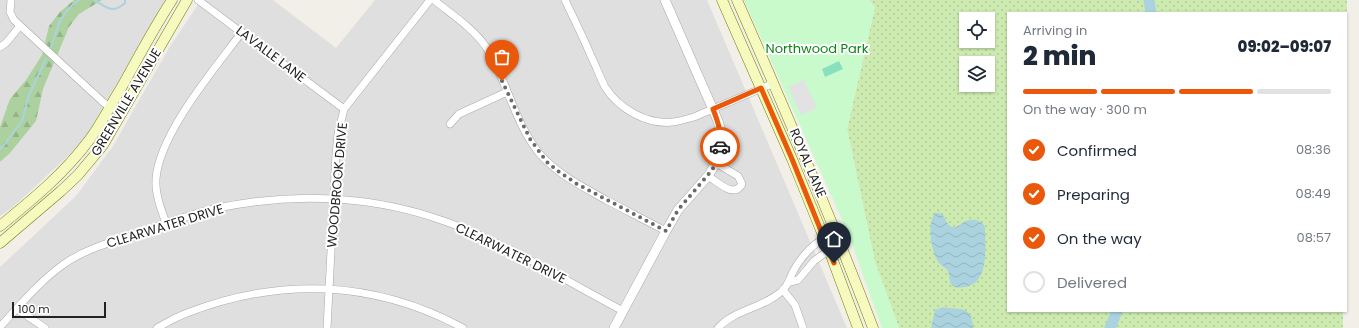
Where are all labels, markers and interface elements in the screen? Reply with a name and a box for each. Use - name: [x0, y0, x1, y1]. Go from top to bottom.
- map controls: [959, 12, 995, 92]
- button: locate: [959, 12, 995, 48]
- street label: LAVALLE LANE: [232, 21, 310, 87]
- text: Arriving in: [1023, 21, 1087, 40]
- text: 09:02–09:07: [1238, 36, 1331, 57]
- text: 2 min: [1023, 38, 1096, 74]
- park label: Northwood Park: [766, 39, 869, 58]
- pin: [485, 40, 519, 81]
- street label: GREENVILLE AVENUE: [86, 45, 166, 159]
- icon: bag: [491, 46, 513, 68]
- button: layers: [959, 56, 995, 92]
- text: On the way · 300 m: [1023, 100, 1147, 119]
- street label: WOODBROOK DRIVE: [322, 122, 352, 248]
- street label: ROYAL LANE: [785, 125, 831, 201]
- courier: [700, 127, 740, 167]
- icon: car: [709, 136, 731, 158]
- icon: check: [1023, 139, 1045, 161]
- text: Confirmed: [1057, 140, 1137, 161]
- text: 08:36: [1296, 140, 1331, 159]
- icon: check: [1023, 183, 1045, 205]
- text: Preparing: [1057, 184, 1130, 205]
- text: 08:49: [1295, 184, 1331, 203]
- street label: CLEARWATER DRIVE: [104, 199, 226, 253]
- street label: CLEARWATER DRIVE: [452, 218, 570, 288]
- pin: [817, 222, 851, 263]
- icon: check: [1023, 227, 1045, 249]
- icon: home: [823, 228, 845, 250]
- text: On the way: [1057, 228, 1142, 249]
- text: 08:57: [1297, 228, 1331, 247]
- text: Delivered: [1057, 272, 1127, 293]
- scale bar: [12, 300, 106, 319]
- text: 100 m: [18, 301, 50, 317]

